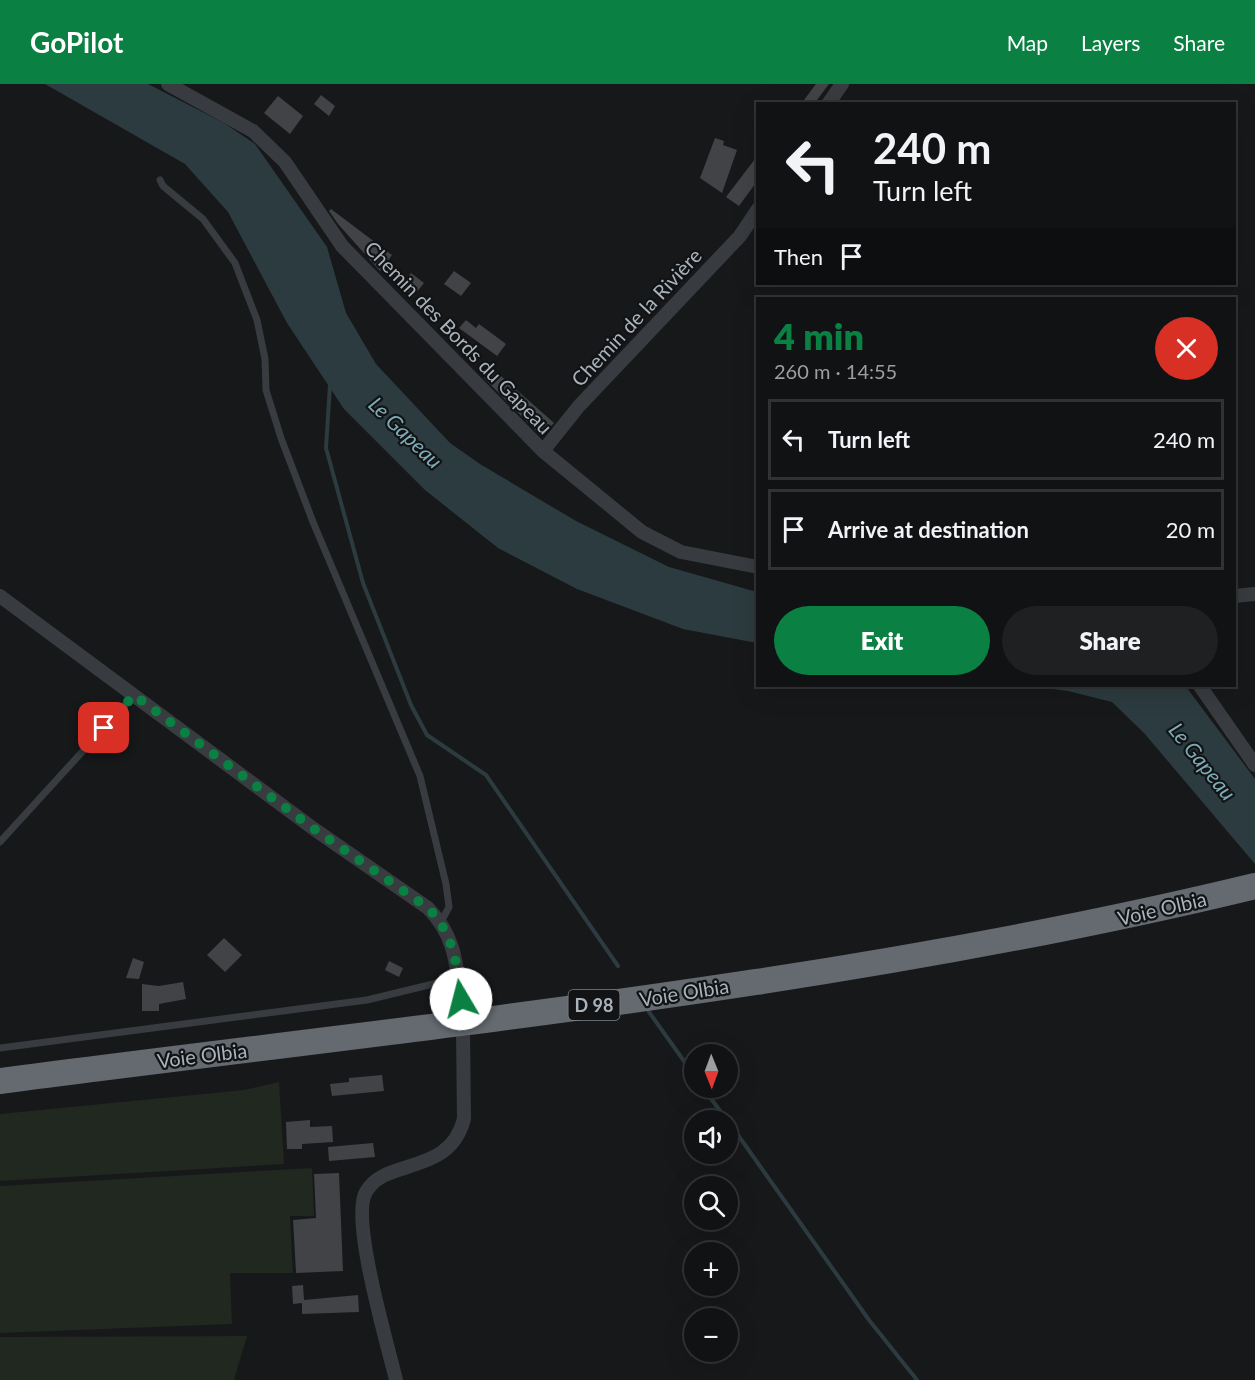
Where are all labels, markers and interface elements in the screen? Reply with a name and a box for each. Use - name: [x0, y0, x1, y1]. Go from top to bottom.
- text: GoPilot: [30, 25, 123, 59]
- text: Map: [1007, 30, 1048, 55]
- text: Layers: [1081, 30, 1140, 55]
- text: Share: [1173, 30, 1225, 55]
- text: 240 m: [873, 123, 991, 173]
- icon: left: [774, 126, 852, 204]
- text: Turn left: [873, 174, 972, 207]
- street label: Chemin des Bords du Gapeau: [360, 236, 558, 438]
- icon: arrive: [835, 240, 868, 273]
- street label: Chemin de la Rivière: [566, 243, 706, 391]
- text: Then: [774, 243, 823, 270]
- text: 4 min: [774, 314, 864, 358]
- button: close: [1155, 317, 1218, 380]
- text: 260 m · 14:55: [774, 359, 897, 383]
- water label: Le Gapeau: [364, 391, 448, 473]
- icon: left: [777, 423, 810, 456]
- text: Turn left: [828, 426, 910, 453]
- text: 240 m: [1153, 426, 1215, 453]
- icon: arrive: [777, 513, 810, 546]
- text: Arrive at destination: [828, 516, 1029, 543]
- text: 20 m: [1166, 516, 1215, 543]
- button: Exit: [774, 606, 990, 675]
- button: Share: [1002, 606, 1218, 675]
- pin: [78, 702, 129, 753]
- icon: arrive: [87, 711, 120, 744]
- water label: Le Gapeau: [1164, 717, 1242, 805]
- street label: Voie Olbia: [1115, 886, 1209, 930]
- position arrow: [429, 967, 493, 1031]
- street label: Voie Olbia: [638, 973, 730, 1011]
- road number: D 98: [568, 990, 620, 1020]
- street label: Voie Olbia: [156, 1038, 248, 1072]
- north arrow: [684, 1044, 738, 1098]
- map controls: [684, 1044, 738, 1362]
- button: sound: [684, 1110, 738, 1164]
- button: search: [684, 1176, 738, 1230]
- button: +: [684, 1242, 738, 1296]
- button: −: [684, 1308, 738, 1362]

